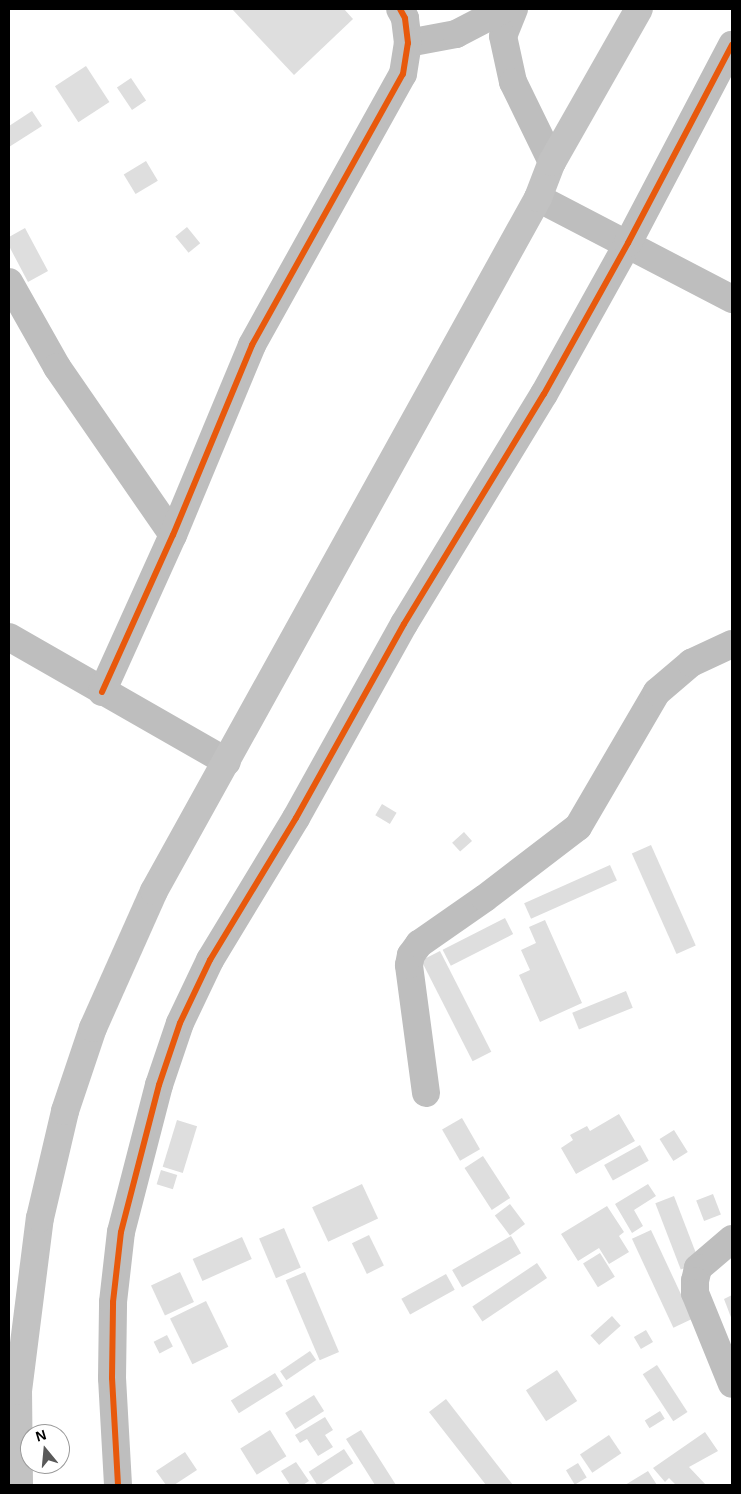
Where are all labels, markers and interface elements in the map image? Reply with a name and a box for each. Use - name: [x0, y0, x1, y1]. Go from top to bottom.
- north arrow: [20, 1424, 70, 1474]
- text: N: [34, 1426, 48, 1445]

